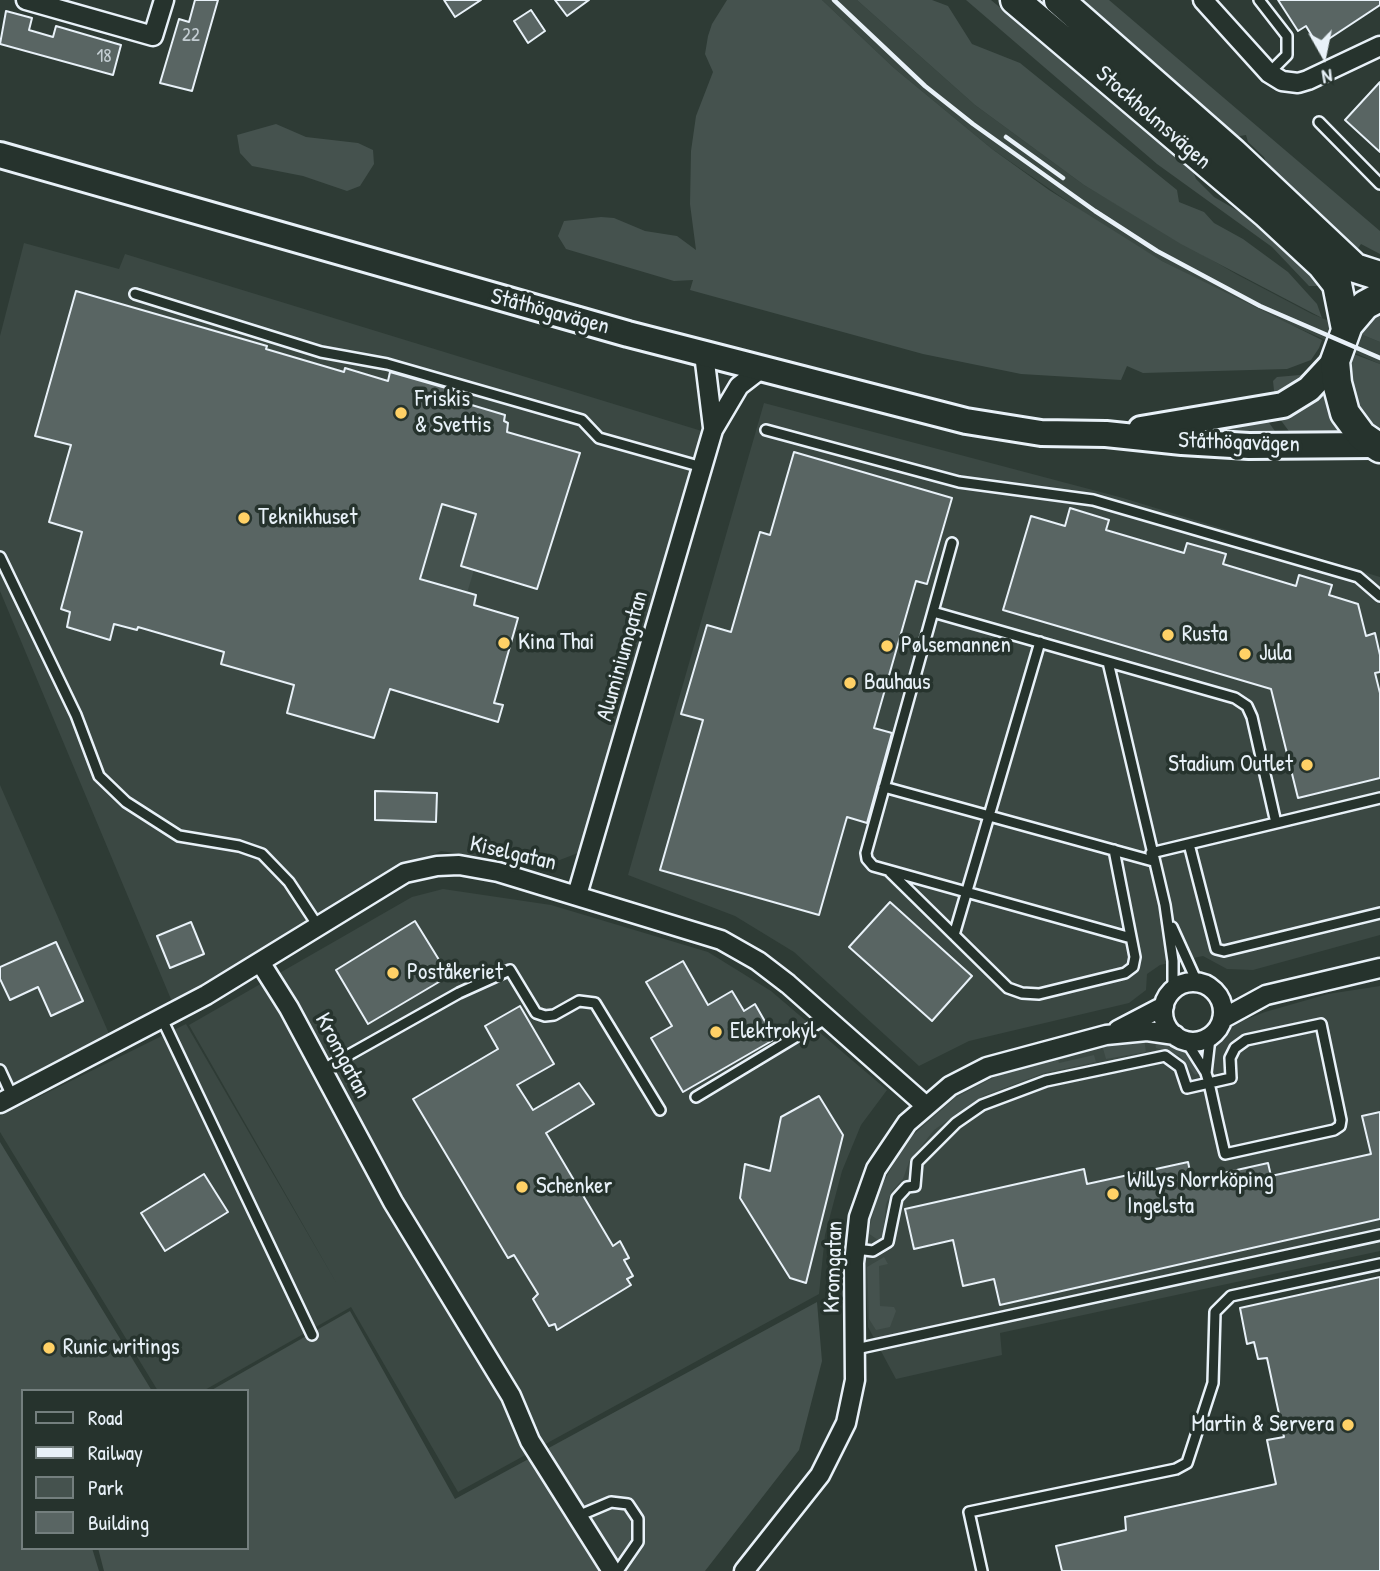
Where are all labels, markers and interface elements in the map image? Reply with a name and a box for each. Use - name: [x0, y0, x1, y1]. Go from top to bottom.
- north arrow: [1289, 21, 1359, 91]
- house number: 22: [182, 25, 200, 47]
- house number: 18: [96, 46, 112, 68]
- street label: Stockholmsvägen: [1090, 60, 1216, 176]
- text: N: [1320, 63, 1334, 90]
- street label: Ståthögavägen: [488, 283, 612, 341]
- place label: Friskis & Svettis: [415, 386, 491, 440]
- marker: Friskis & Svettis: [393, 405, 409, 421]
- street label: Ståthögavägen: [1178, 427, 1300, 459]
- place label: Teknikhuset: [258, 504, 357, 532]
- marker: Teknikhuset: [236, 510, 252, 526]
- street label: Aluminiumgatan: [591, 588, 655, 724]
- place label: Rusta: [1182, 621, 1227, 649]
- marker: Rusta: [1160, 627, 1176, 643]
- place label: Kina Thai: [518, 629, 594, 657]
- place label: Pølsemannen: [901, 632, 1011, 660]
- marker: Kina Thai: [496, 635, 512, 651]
- marker: Pølsemannen: [879, 638, 895, 654]
- place label: Jula: [1259, 640, 1292, 668]
- marker: Jula: [1237, 646, 1253, 662]
- place label: Bauhaus: [864, 669, 931, 697]
- marker: Bauhaus: [842, 675, 858, 691]
- place label: Stadium Outlet: [1168, 751, 1293, 779]
- marker: Stadium Outlet: [1299, 757, 1315, 773]
- street label: Kiselgatan: [467, 831, 559, 877]
- place label: Poståkeriet: [407, 959, 503, 987]
- marker: Poståkeriet: [385, 965, 401, 981]
- street label: Kromgatan: [308, 1009, 376, 1103]
- place label: Elektrokyl: [730, 1018, 816, 1046]
- marker: Elektrokyl: [708, 1024, 724, 1040]
- place label: Willys Norrköping Ingelsta: [1127, 1167, 1274, 1221]
- place label: Schenker: [536, 1173, 612, 1201]
- marker: Schenker: [514, 1179, 530, 1195]
- marker: Willys Norrköping Ingelsta: [1105, 1186, 1121, 1202]
- street label: Kromgatan: [819, 1220, 849, 1314]
- place label: Runic writings: [63, 1334, 180, 1362]
- marker: Runic writings: [41, 1340, 57, 1356]
- legend: [21, 1389, 248, 1550]
- text: Road: [88, 1403, 122, 1432]
- place label: Martin & Servera: [1191, 1411, 1334, 1439]
- marker: Martin & Servera: [1340, 1417, 1356, 1433]
- text: Railway: [88, 1438, 143, 1467]
- text: Park: [88, 1473, 123, 1502]
- text: Building: [88, 1508, 149, 1537]

